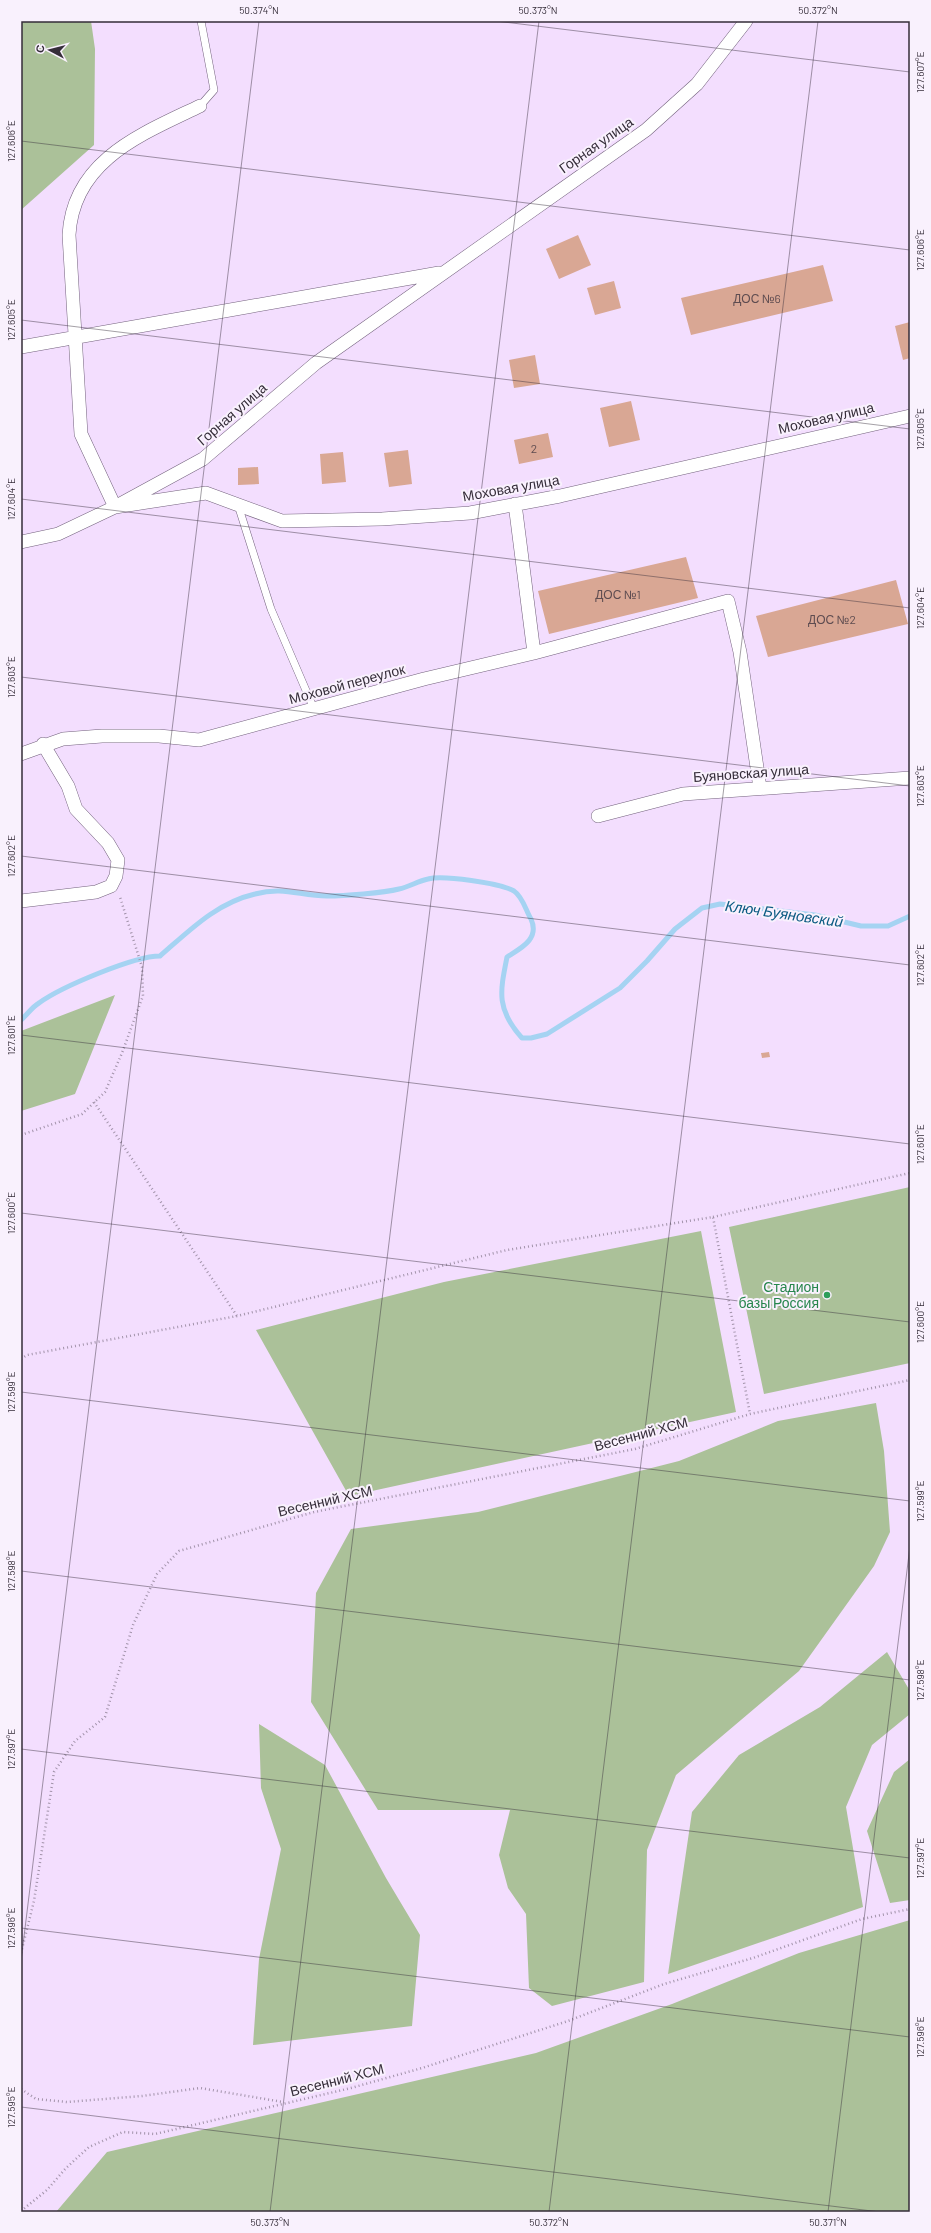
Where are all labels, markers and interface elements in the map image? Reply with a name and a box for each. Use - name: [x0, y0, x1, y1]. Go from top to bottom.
- text: 50.374°N: [239, 4, 279, 16]
- text: 50.373°N: [518, 4, 558, 16]
- text: 50.372°N: [798, 4, 838, 16]
- north arrow: [30, 30, 70, 70]
- text: С: [33, 44, 47, 53]
- text: 127.607°E: [914, 51, 926, 93]
- street label: Горная улица: [555, 113, 636, 176]
- text: 127.606°E: [5, 120, 17, 162]
- text: 127.606°E: [914, 229, 926, 271]
- house number: ДОС №6: [733, 291, 781, 306]
- text: 127.605°E: [5, 299, 17, 341]
- street label: Горная улица: [193, 379, 270, 448]
- street label: Моховая улица: [776, 398, 876, 437]
- text: 127.605°E: [914, 408, 926, 450]
- house number: 2: [531, 441, 537, 455]
- street label: Моховая улица: [461, 471, 561, 504]
- text: 127.604°E: [5, 478, 17, 520]
- house number: ДОС №1: [595, 587, 641, 602]
- text: 127.604°E: [914, 587, 926, 629]
- house number: ДОС №2: [808, 612, 856, 627]
- text: 127.603°E: [5, 656, 17, 698]
- street label: Моховой переулок: [287, 660, 408, 707]
- street label: Буяновская улица: [692, 760, 810, 785]
- text: 127.603°E: [914, 765, 926, 807]
- text: 127.602°E: [5, 835, 17, 877]
- water label: Ключ Буяновский: [724, 896, 845, 930]
- text: 127.602°E: [914, 944, 926, 986]
- text: 127.601°E: [5, 1015, 17, 1055]
- text: 127.601°E: [914, 1124, 926, 1164]
- text: 127.600°E: [5, 1192, 17, 1234]
- place label: Стадион базы Россия: [738, 1278, 819, 1311]
- marker: Стадион базы Россия: [822, 1290, 832, 1300]
- text: 127.600°E: [914, 1301, 926, 1343]
- text: 127.599°E: [5, 1371, 17, 1413]
- street label: Весенний ХСМ: [592, 1413, 690, 1454]
- text: 127.599°E: [914, 1480, 926, 1522]
- street label: Весенний ХСМ: [276, 1481, 374, 1520]
- text: 127.598°E: [5, 1550, 17, 1592]
- text: 127.598°E: [914, 1659, 926, 1701]
- text: 127.597°E: [5, 1729, 17, 1769]
- text: 127.597°E: [914, 1838, 926, 1878]
- text: 127.596°E: [5, 1907, 17, 1949]
- text: 127.596°E: [914, 2016, 926, 2058]
- street label: Весенний ХСМ: [288, 2060, 386, 2099]
- text: 127.595°E: [5, 2086, 17, 2128]
- text: 50.373°N: [250, 2216, 290, 2228]
- text: 50.372°N: [529, 2216, 569, 2228]
- text: 50.371°N: [809, 2216, 847, 2228]

